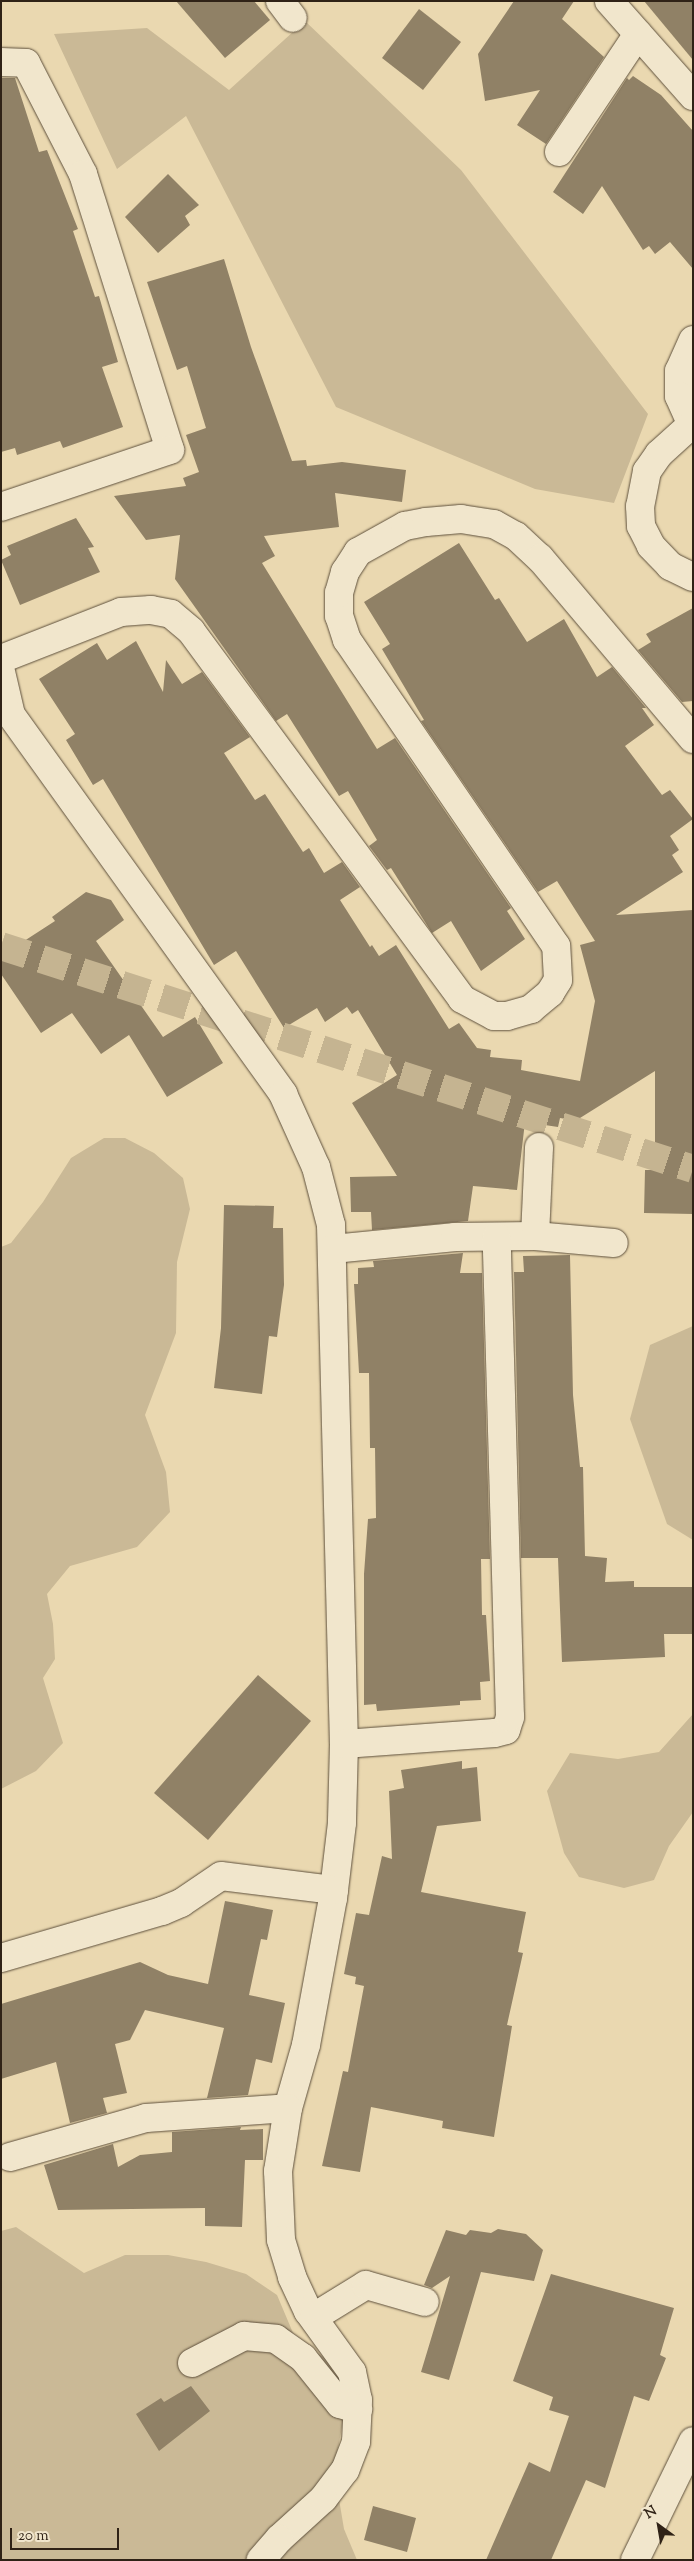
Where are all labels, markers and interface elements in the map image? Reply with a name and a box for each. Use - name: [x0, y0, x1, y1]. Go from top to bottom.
- north arrow: [634, 2501, 684, 2551]
- text: N: [641, 2502, 661, 2525]
- scale bar: [12, 2518, 121, 2550]
- text: 20 m: [18, 2526, 49, 2547]

